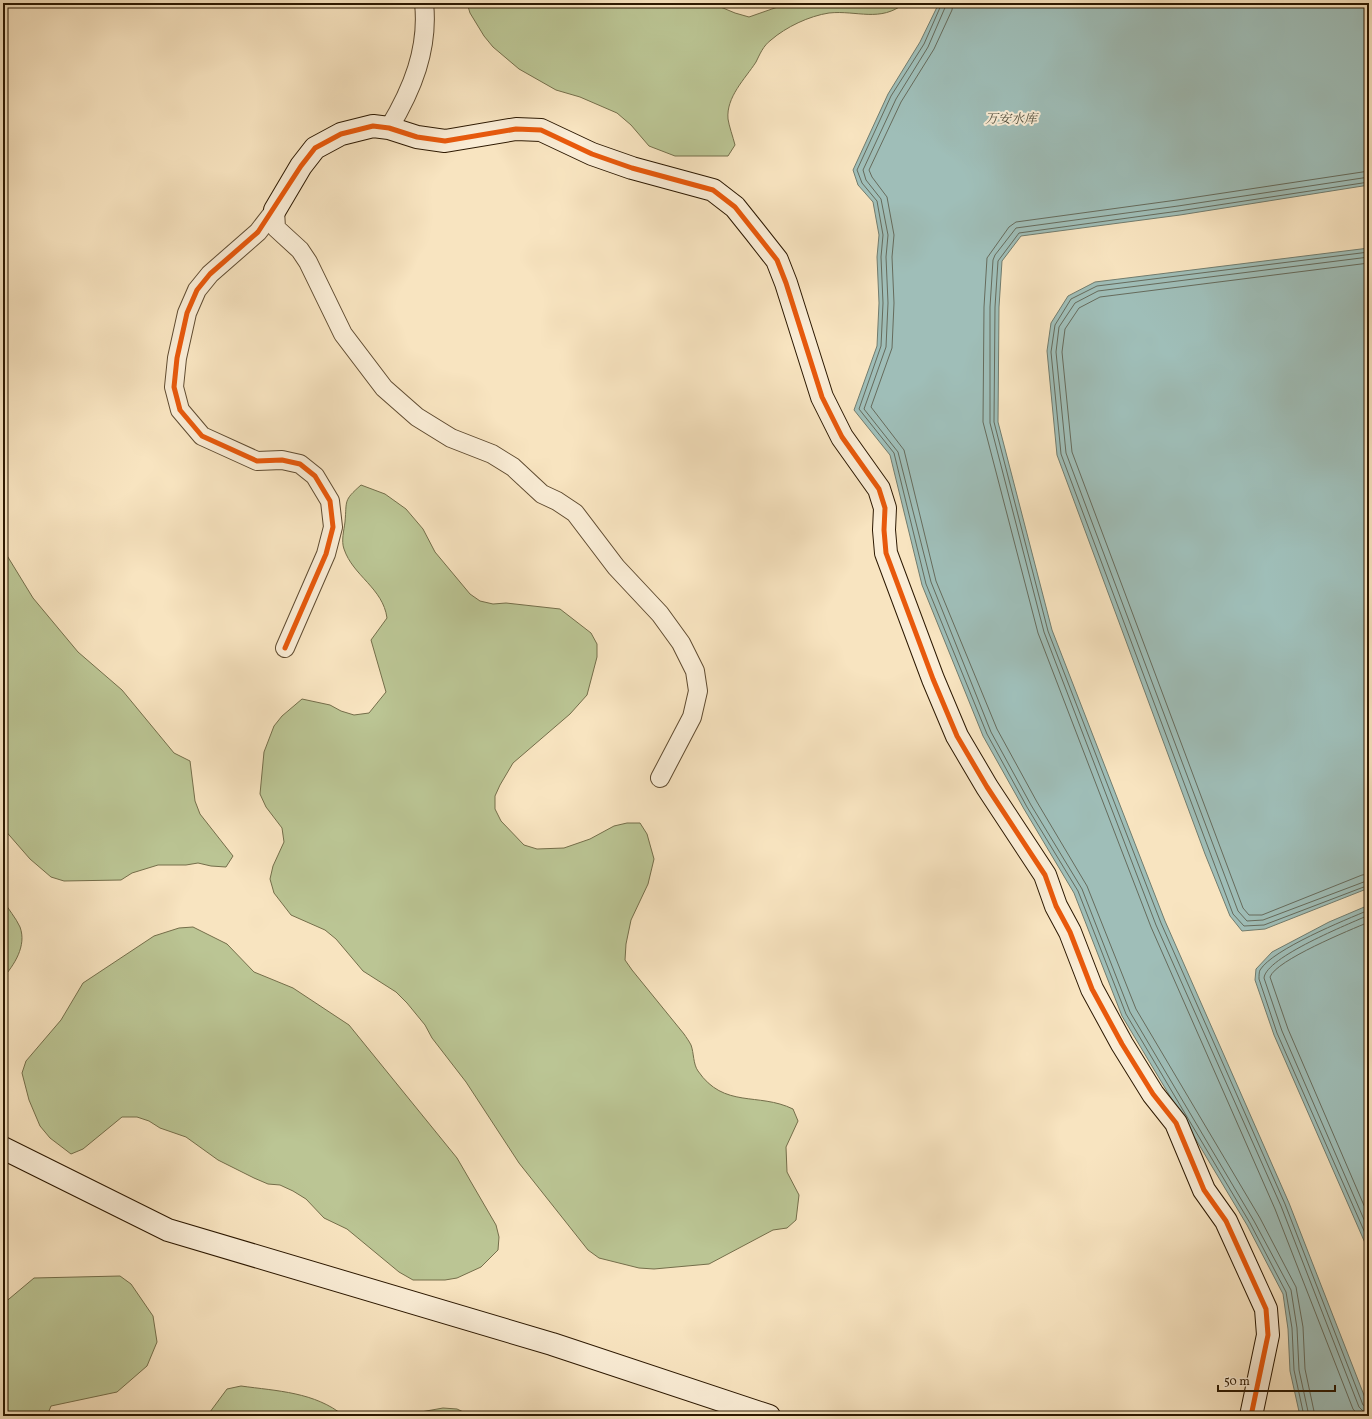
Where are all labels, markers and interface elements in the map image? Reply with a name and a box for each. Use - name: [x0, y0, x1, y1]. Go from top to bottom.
- water label: 万安水库: [985, 111, 1039, 129]
- scale bar: [1218, 1367, 1335, 1393]
- text: 50 m: [1224, 1374, 1250, 1390]

